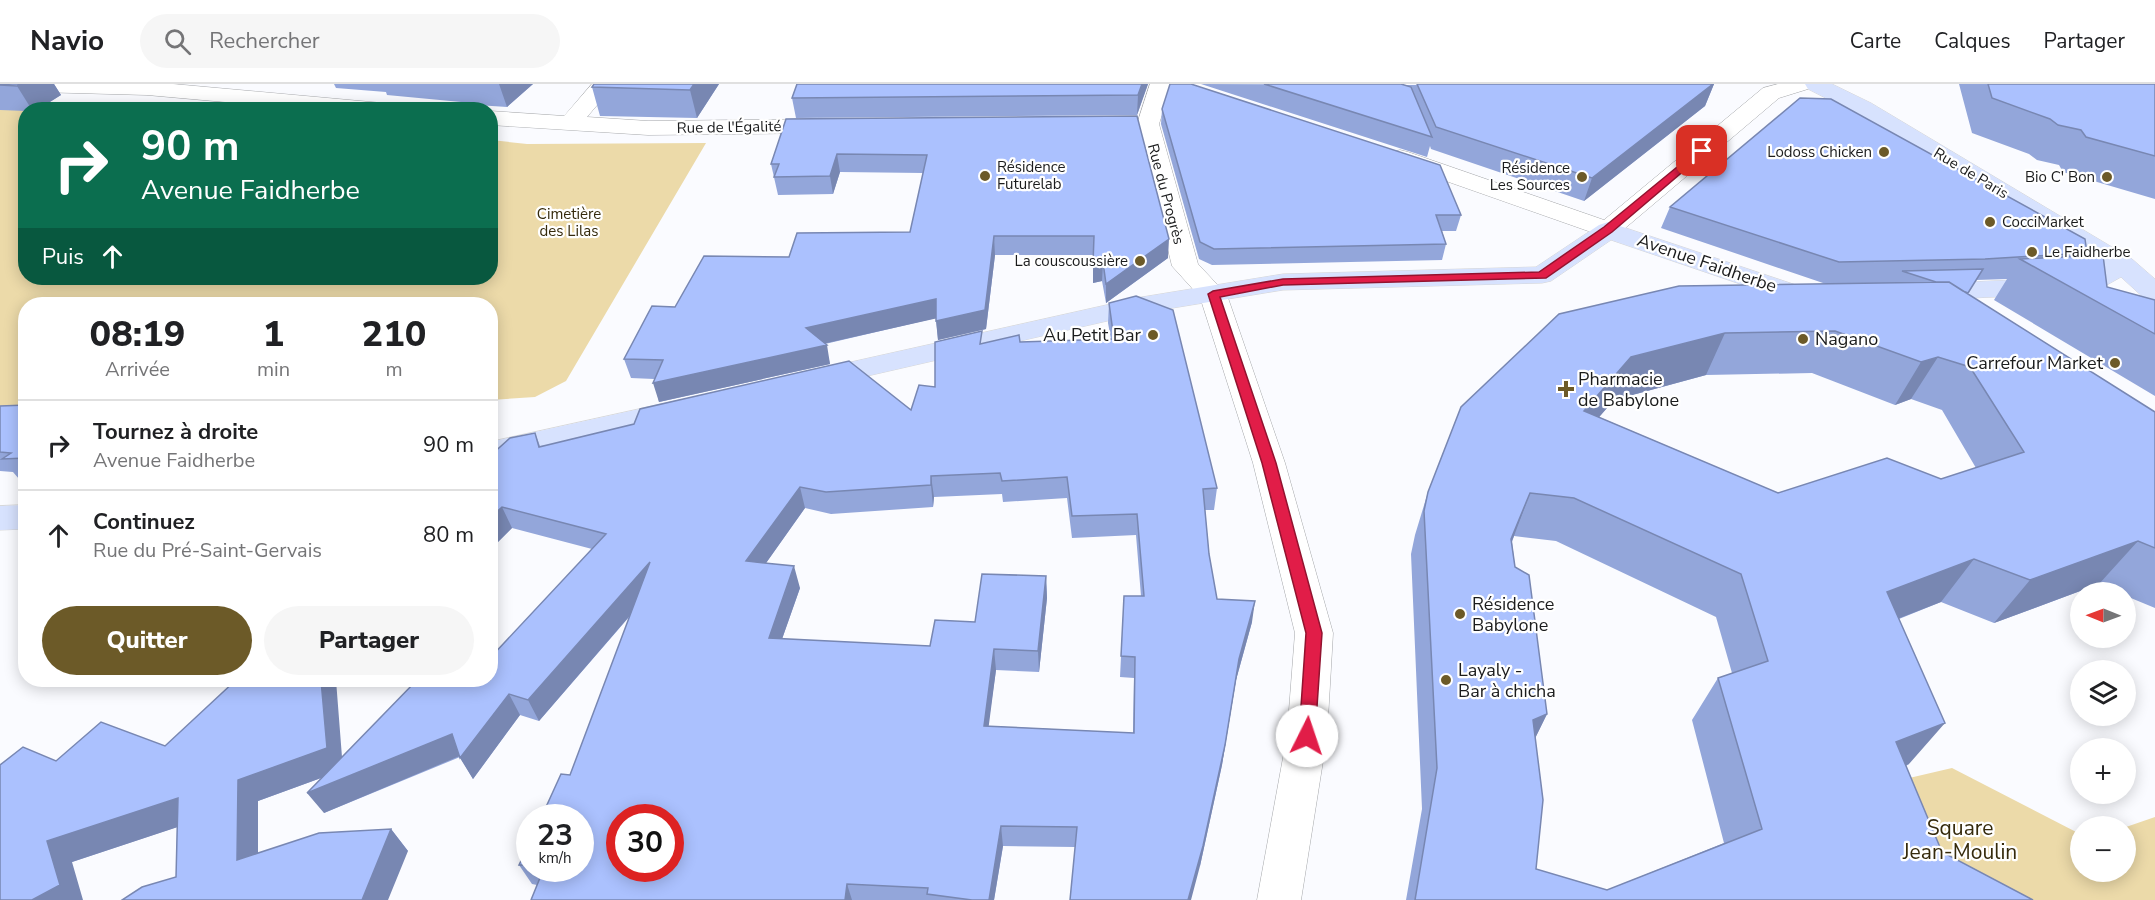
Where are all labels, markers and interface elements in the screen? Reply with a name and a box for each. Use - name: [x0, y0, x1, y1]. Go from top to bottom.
- search box: [140, 14, 560, 68]
- text: Navio: [30, 22, 104, 60]
- icon: search: [161, 25, 194, 58]
- text: Rechercher: [209, 26, 320, 56]
- text: Carte: [1850, 27, 1901, 55]
- text: Calques: [1934, 27, 2011, 55]
- text: Partager: [2044, 27, 2125, 55]
- street label: Rue de l'Égalité: [677, 116, 781, 138]
- text: 90 m: [141, 118, 240, 175]
- pin: [1676, 125, 1727, 176]
- icon: right: [42, 126, 120, 204]
- icon: arrive: [1685, 134, 1718, 167]
- street label: Rue du Progrès: [1143, 141, 1189, 247]
- place label: Lodoss Chicken: [1767, 142, 1872, 162]
- street label: Rue de Paris: [1930, 143, 2012, 203]
- marker: Lodoss Chicken: [1877, 145, 1891, 159]
- place label: Résidence Futurelab: [997, 157, 1066, 194]
- place label: Résidence Les Sources: [1490, 158, 1570, 195]
- place label: Bio C' Bon: [2025, 167, 2095, 187]
- marker: Résidence Futurelab: [978, 169, 992, 183]
- marker: Résidence Les Sources: [1575, 170, 1589, 184]
- marker: Bio C' Bon: [2100, 170, 2114, 184]
- text: Avenue Faidherbe: [141, 172, 360, 209]
- park label: Cimetière des Lilas: [537, 204, 601, 241]
- place label: CocciMarket: [2002, 212, 2085, 232]
- marker: CocciMarket: [1983, 215, 1997, 229]
- street label: Avenue Faidherbe: [1634, 228, 1780, 298]
- icon: ahead: [96, 240, 129, 273]
- text: Puis: [42, 242, 84, 272]
- place label: Le Faidherbe: [2044, 242, 2131, 262]
- marker: Le Faidherbe: [2025, 245, 2039, 259]
- place label: La couscoussière: [1015, 251, 1128, 271]
- marker: La couscoussière: [1133, 254, 1147, 268]
- text: 08:19: [90, 310, 185, 359]
- text: 1: [263, 310, 284, 359]
- text: 210: [362, 310, 426, 359]
- place label: Au Petit Bar: [1043, 323, 1142, 347]
- place label: Nagano: [1815, 327, 1878, 351]
- marker: Au Petit Bar: [1146, 328, 1160, 342]
- marker: Nagano: [1796, 332, 1810, 346]
- place label: Carrefour Market: [1966, 351, 2104, 375]
- text: Arrivée: [105, 356, 170, 383]
- text: min: [257, 356, 290, 383]
- text: m: [385, 356, 403, 383]
- marker: Carrefour Market: [2108, 356, 2122, 370]
- place label: Pharmacie de Babylone: [1578, 367, 1679, 412]
- marker: Pharmacie de Babylone: [1559, 382, 1573, 396]
- text: Tournez à droite: [93, 417, 258, 447]
- icon: right: [42, 429, 75, 462]
- text: 90 m: [423, 430, 474, 460]
- text: Avenue Faidherbe: [93, 447, 255, 474]
- text: Continuez: [93, 507, 195, 537]
- icon: ahead: [42, 519, 75, 552]
- text: 80 m: [423, 520, 474, 550]
- text: Rue du Pré-Saint-Gervais: [93, 537, 322, 564]
- north arrow: [2070, 582, 2136, 648]
- map controls: [2070, 582, 2136, 882]
- place label: Résidence Babylone: [1472, 592, 1554, 637]
- button: Quitter: [42, 606, 252, 675]
- button: Partager: [264, 606, 474, 675]
- marker: Résidence Babylone: [1453, 607, 1467, 621]
- place label: Layaly - Bar à chicha: [1458, 658, 1556, 703]
- button: layers: [2070, 660, 2136, 726]
- marker: Layaly - Bar à chicha: [1439, 673, 1453, 687]
- position arrow: [1275, 704, 1339, 768]
- button: +: [2070, 738, 2136, 804]
- speed limit sign: 30: [606, 804, 684, 882]
- park label: Square Jean-Moulin: [1902, 814, 2017, 866]
- text: 23: [537, 815, 573, 856]
- button: −: [2070, 816, 2136, 882]
- text: km/h: [538, 848, 572, 868]

